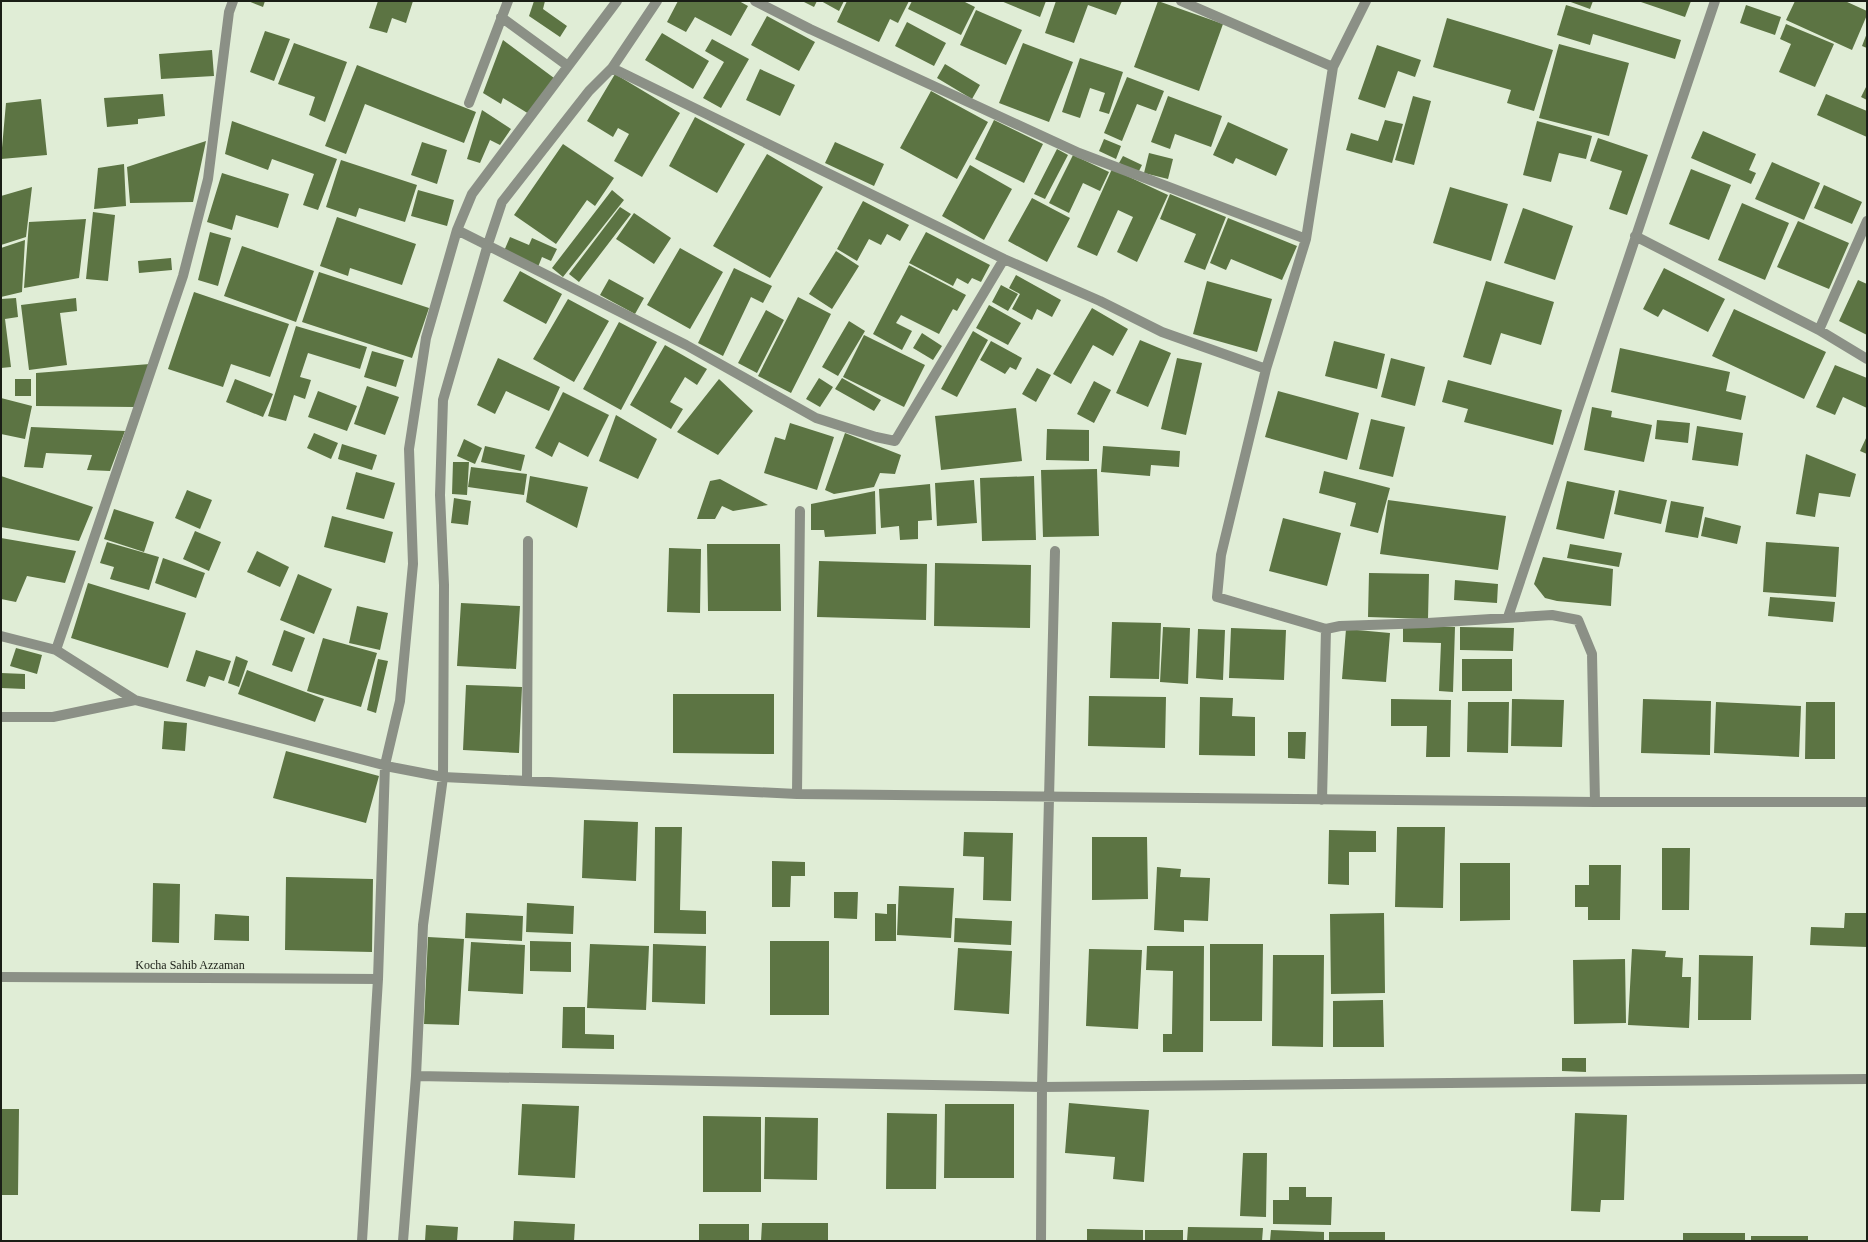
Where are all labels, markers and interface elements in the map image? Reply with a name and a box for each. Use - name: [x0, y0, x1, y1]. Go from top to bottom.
- street label: Kocha Sahib Azzaman: [135, 958, 245, 972]

